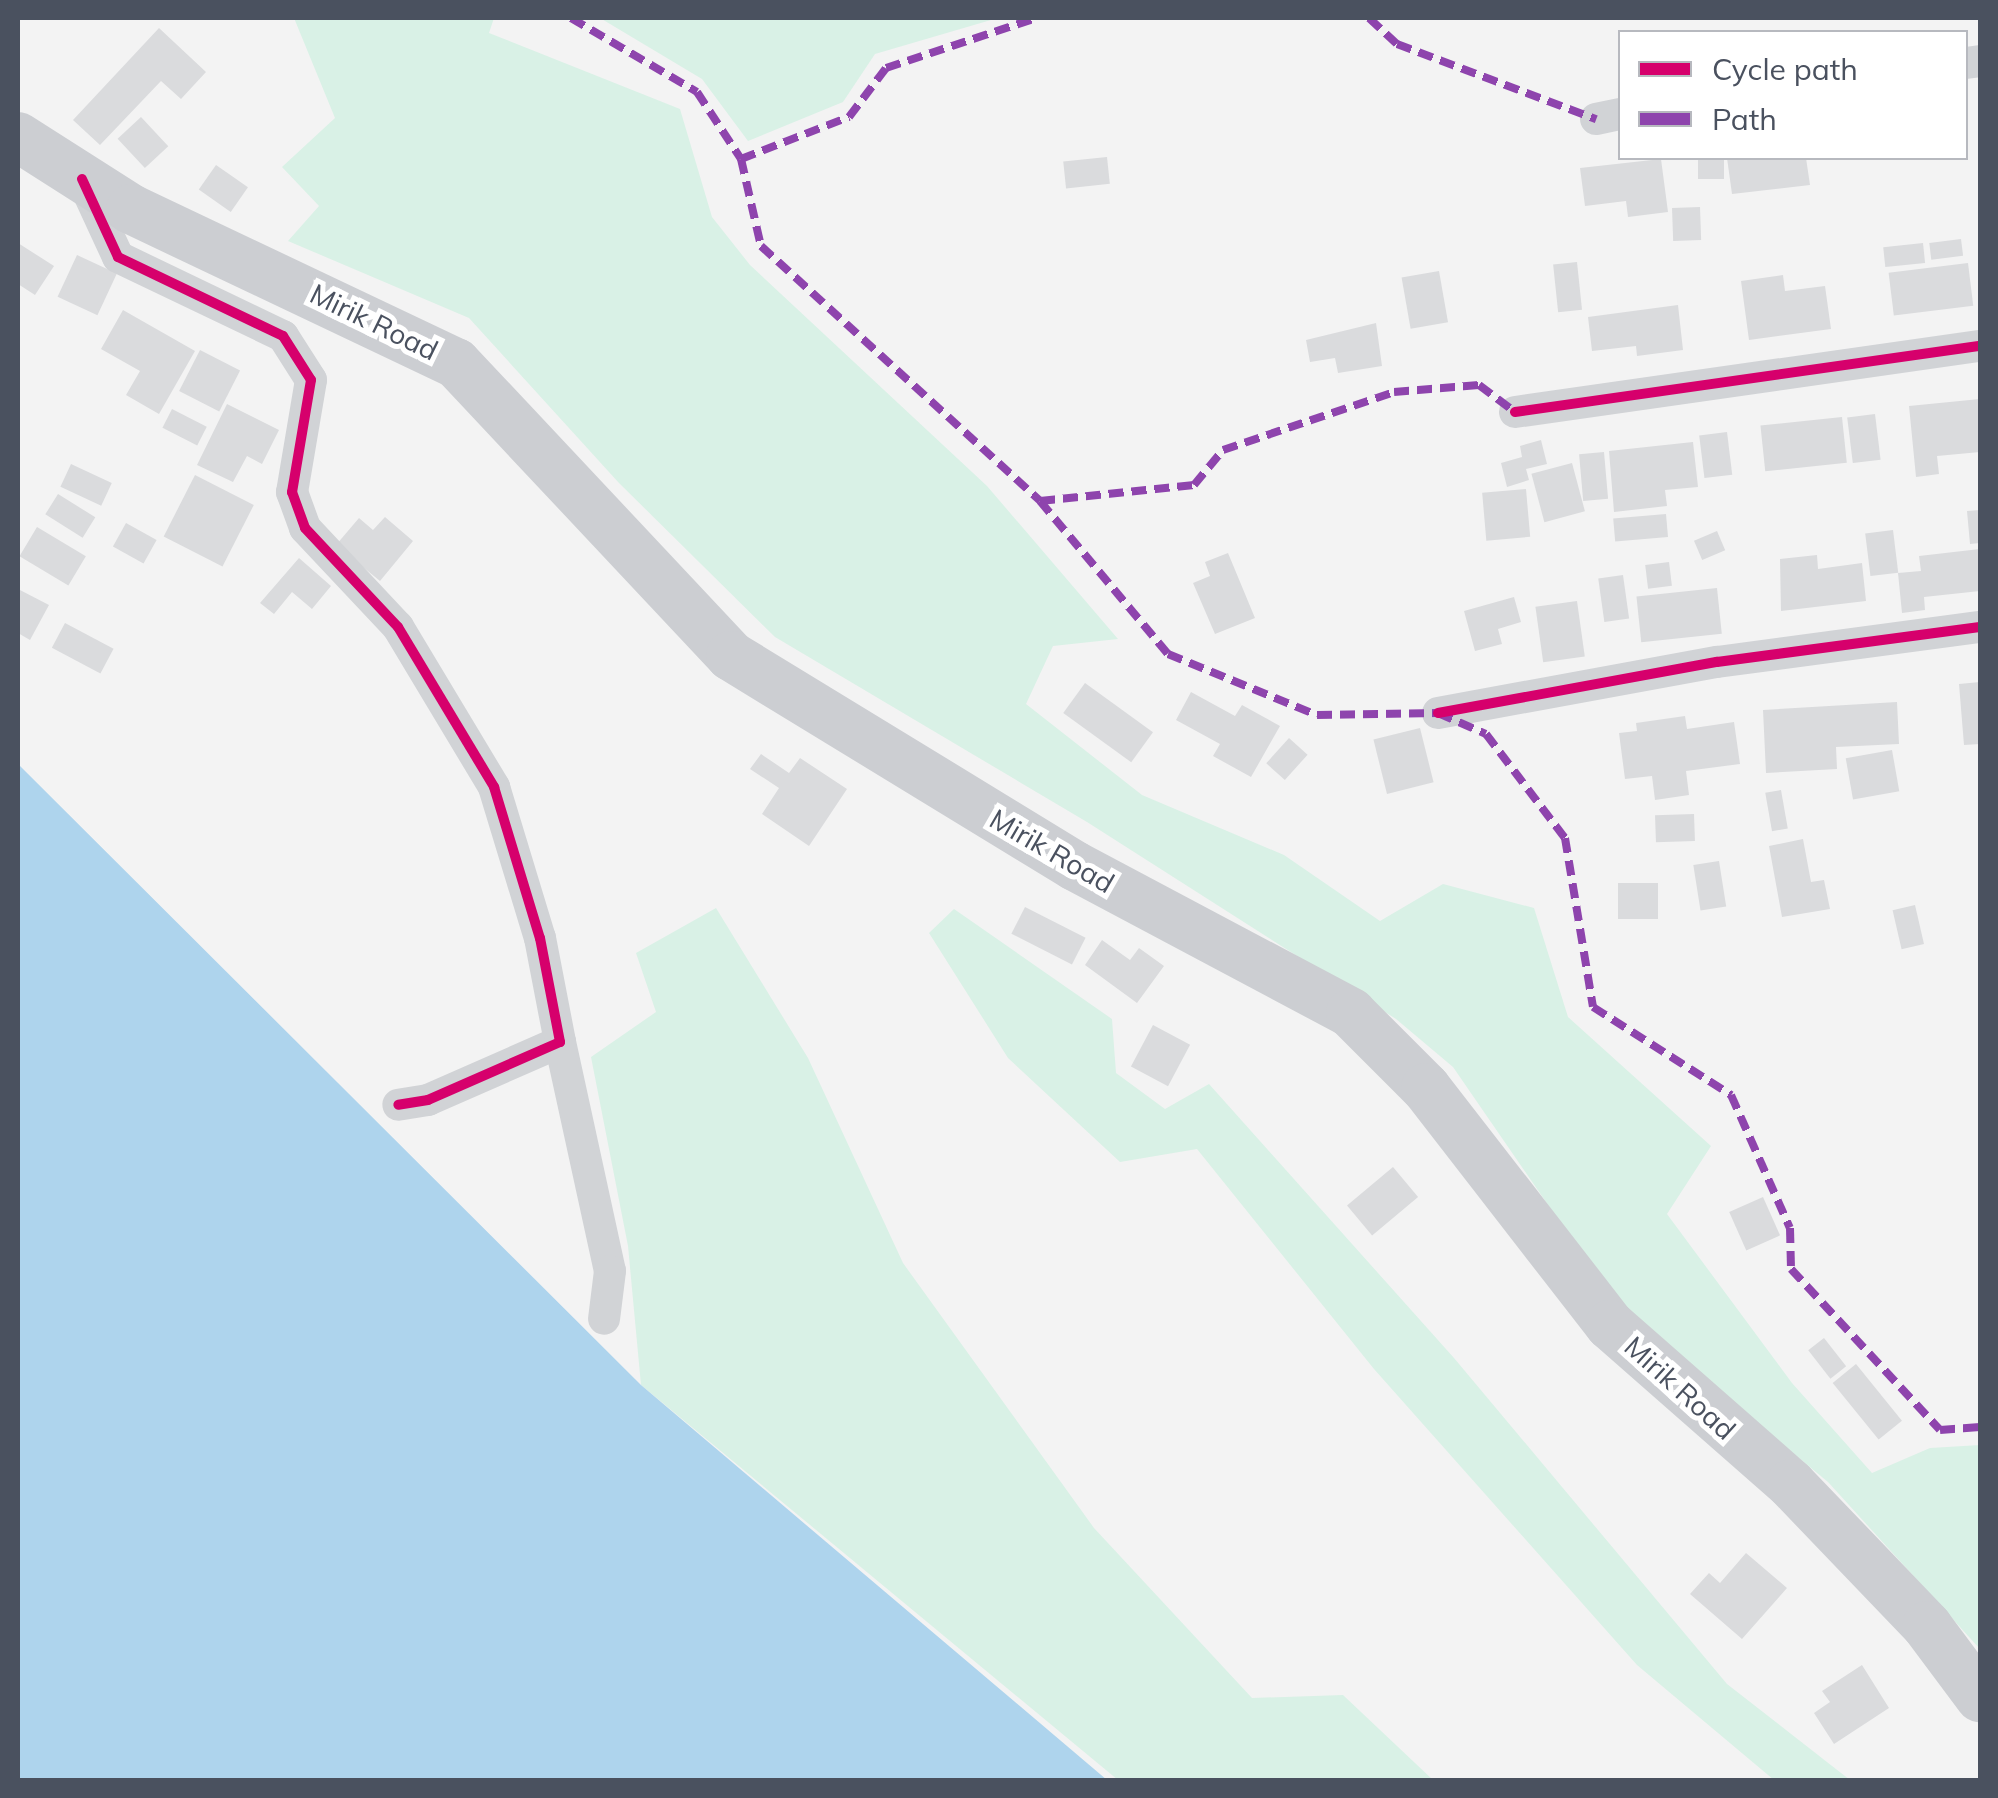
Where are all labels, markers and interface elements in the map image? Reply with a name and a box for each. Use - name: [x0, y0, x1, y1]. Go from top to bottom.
- legend: [1618, 30, 1968, 160]
- text: Cycle path: [1712, 50, 1858, 88]
- text: Path: [1712, 100, 1777, 138]
- street label: Mirik Road: [305, 277, 443, 367]
- street label: Mirik Road: [984, 802, 1120, 900]
- street label: Mirik Road: [1618, 1329, 1742, 1447]

